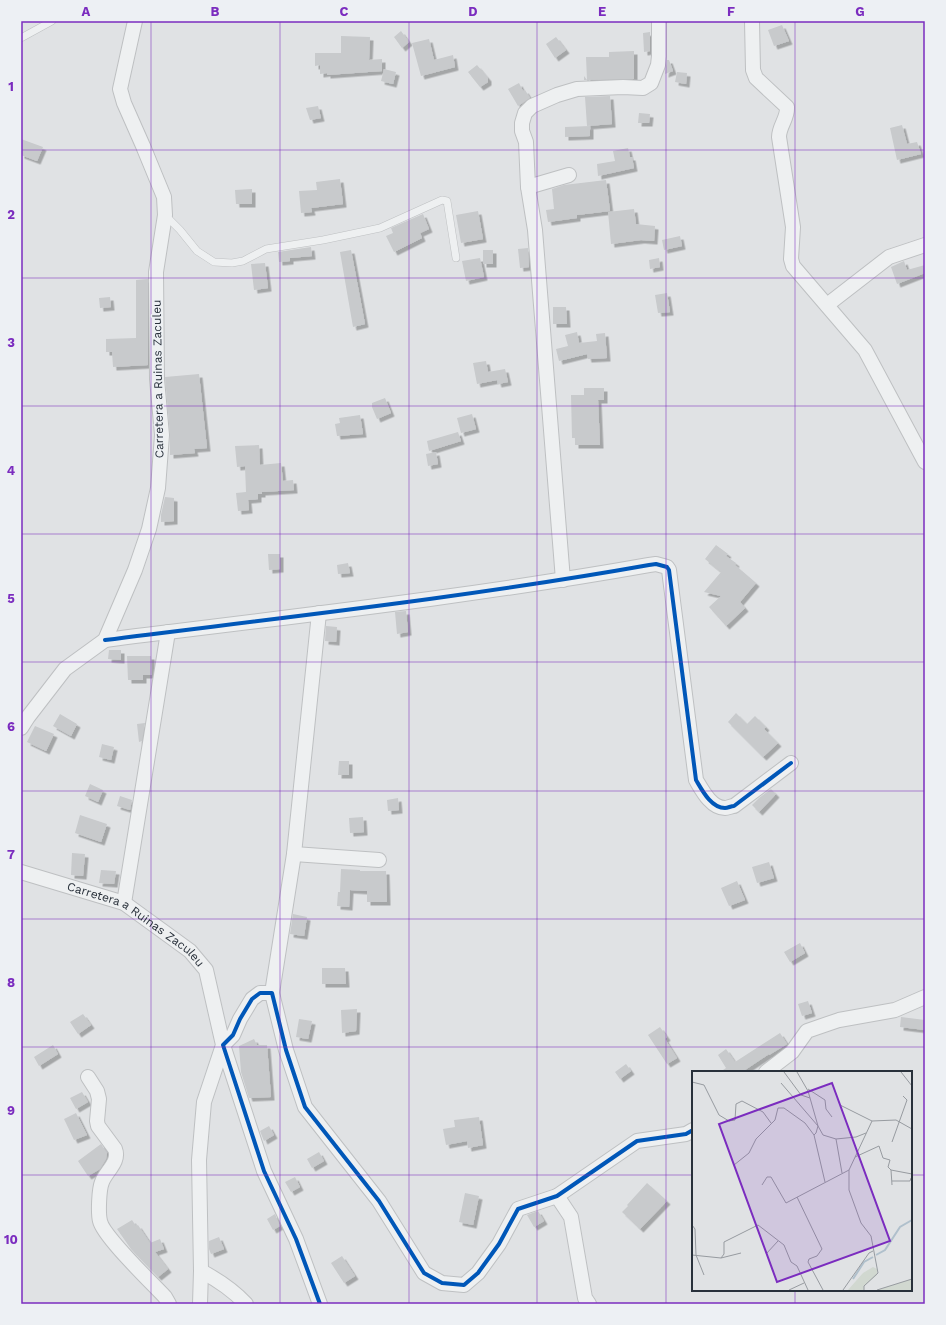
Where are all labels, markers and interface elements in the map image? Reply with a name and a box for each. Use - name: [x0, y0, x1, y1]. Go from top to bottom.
- text: A: [82, 4, 91, 19]
- text: B: [211, 4, 220, 19]
- text: C: [340, 4, 349, 19]
- text: D: [468, 4, 478, 19]
- text: E: [598, 4, 606, 19]
- text: F: [727, 4, 735, 19]
- text: G: [855, 4, 865, 19]
- text: 1: [8, 79, 14, 94]
- text: 2: [7, 207, 15, 222]
- street label: Carretera a Ruinas Zaculeu: [150, 299, 166, 459]
- text: 3: [7, 335, 15, 350]
- text: 4: [7, 463, 16, 478]
- text: 5: [7, 591, 15, 606]
- text: 6: [7, 719, 15, 734]
- text: 7: [7, 847, 15, 862]
- street label: Carretera a Ruinas Zaculeu: [65, 879, 207, 970]
- text: 8: [7, 975, 15, 990]
- inset map: [692, 1071, 912, 1291]
- text: 9: [7, 1103, 15, 1118]
- text: 10: [4, 1232, 18, 1247]

